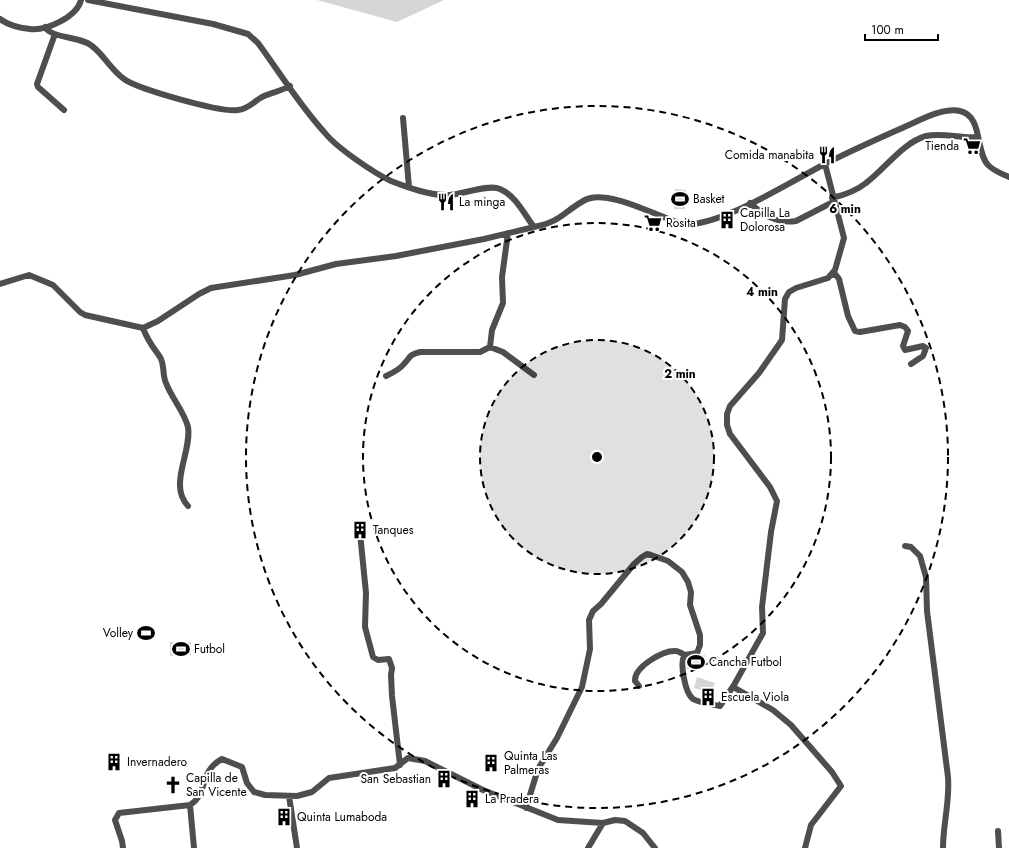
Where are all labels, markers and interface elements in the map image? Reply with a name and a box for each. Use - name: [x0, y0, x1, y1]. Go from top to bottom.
- scale bar: [865, 16, 938, 42]
- text: 100 m: [871, 21, 904, 39]
- supermarket icon: Tienda: [962, 136, 982, 156]
- place label: Tienda: [925, 137, 959, 155]
- restaurant icon: Comida manabita: [817, 145, 837, 165]
- place label: Comida manabita: [725, 146, 814, 164]
- sports icon: Basket: [670, 189, 690, 209]
- place label: Basket: [693, 190, 725, 208]
- restaurant icon: La minga: [436, 192, 456, 212]
- place label: La minga: [459, 193, 505, 211]
- text: 6 min: [829, 200, 861, 218]
- place label: Capilla La Dolorosa: [740, 204, 790, 236]
- building icon: Capilla La Dolorosa: [717, 210, 737, 230]
- supermarket icon: Rosita: [643, 213, 663, 233]
- place label: Rosita: [666, 214, 696, 232]
- text: 4 min: [746, 283, 778, 301]
- text: 2 min: [664, 365, 696, 383]
- centre of rings: [590, 450, 604, 464]
- building icon: Tanques: [350, 520, 370, 540]
- place label: Tanques: [373, 521, 414, 539]
- sports icon: Volley: [136, 623, 156, 643]
- place label: Volley: [103, 624, 134, 642]
- sports icon: Futbol: [171, 639, 191, 659]
- place label: Futbol: [194, 640, 225, 658]
- sports icon: Cancha Futbol: [686, 652, 706, 672]
- place label: Cancha Futbol: [709, 653, 782, 671]
- building icon: Escuela Viola: [698, 687, 718, 707]
- place label: Escuela Viola: [721, 688, 789, 706]
- place label: Quinta Las Palmeras: [504, 747, 558, 779]
- building icon: Invernadero: [104, 752, 124, 772]
- place label: Invernadero: [127, 753, 188, 771]
- building icon: Quinta Las Palmeras: [481, 753, 501, 773]
- place label: Capilla de San Vicente: [186, 769, 247, 801]
- building icon: San Sebastian: [434, 769, 454, 789]
- place label: San Sebastian: [360, 770, 431, 788]
- church icon: Capilla de San Vicente: [163, 775, 183, 795]
- building icon: La Pradera: [462, 789, 482, 809]
- place label: La Pradera: [485, 790, 539, 808]
- building icon: Quinta Lumaboda: [274, 807, 294, 827]
- place label: Quinta Lumaboda: [297, 808, 387, 826]

